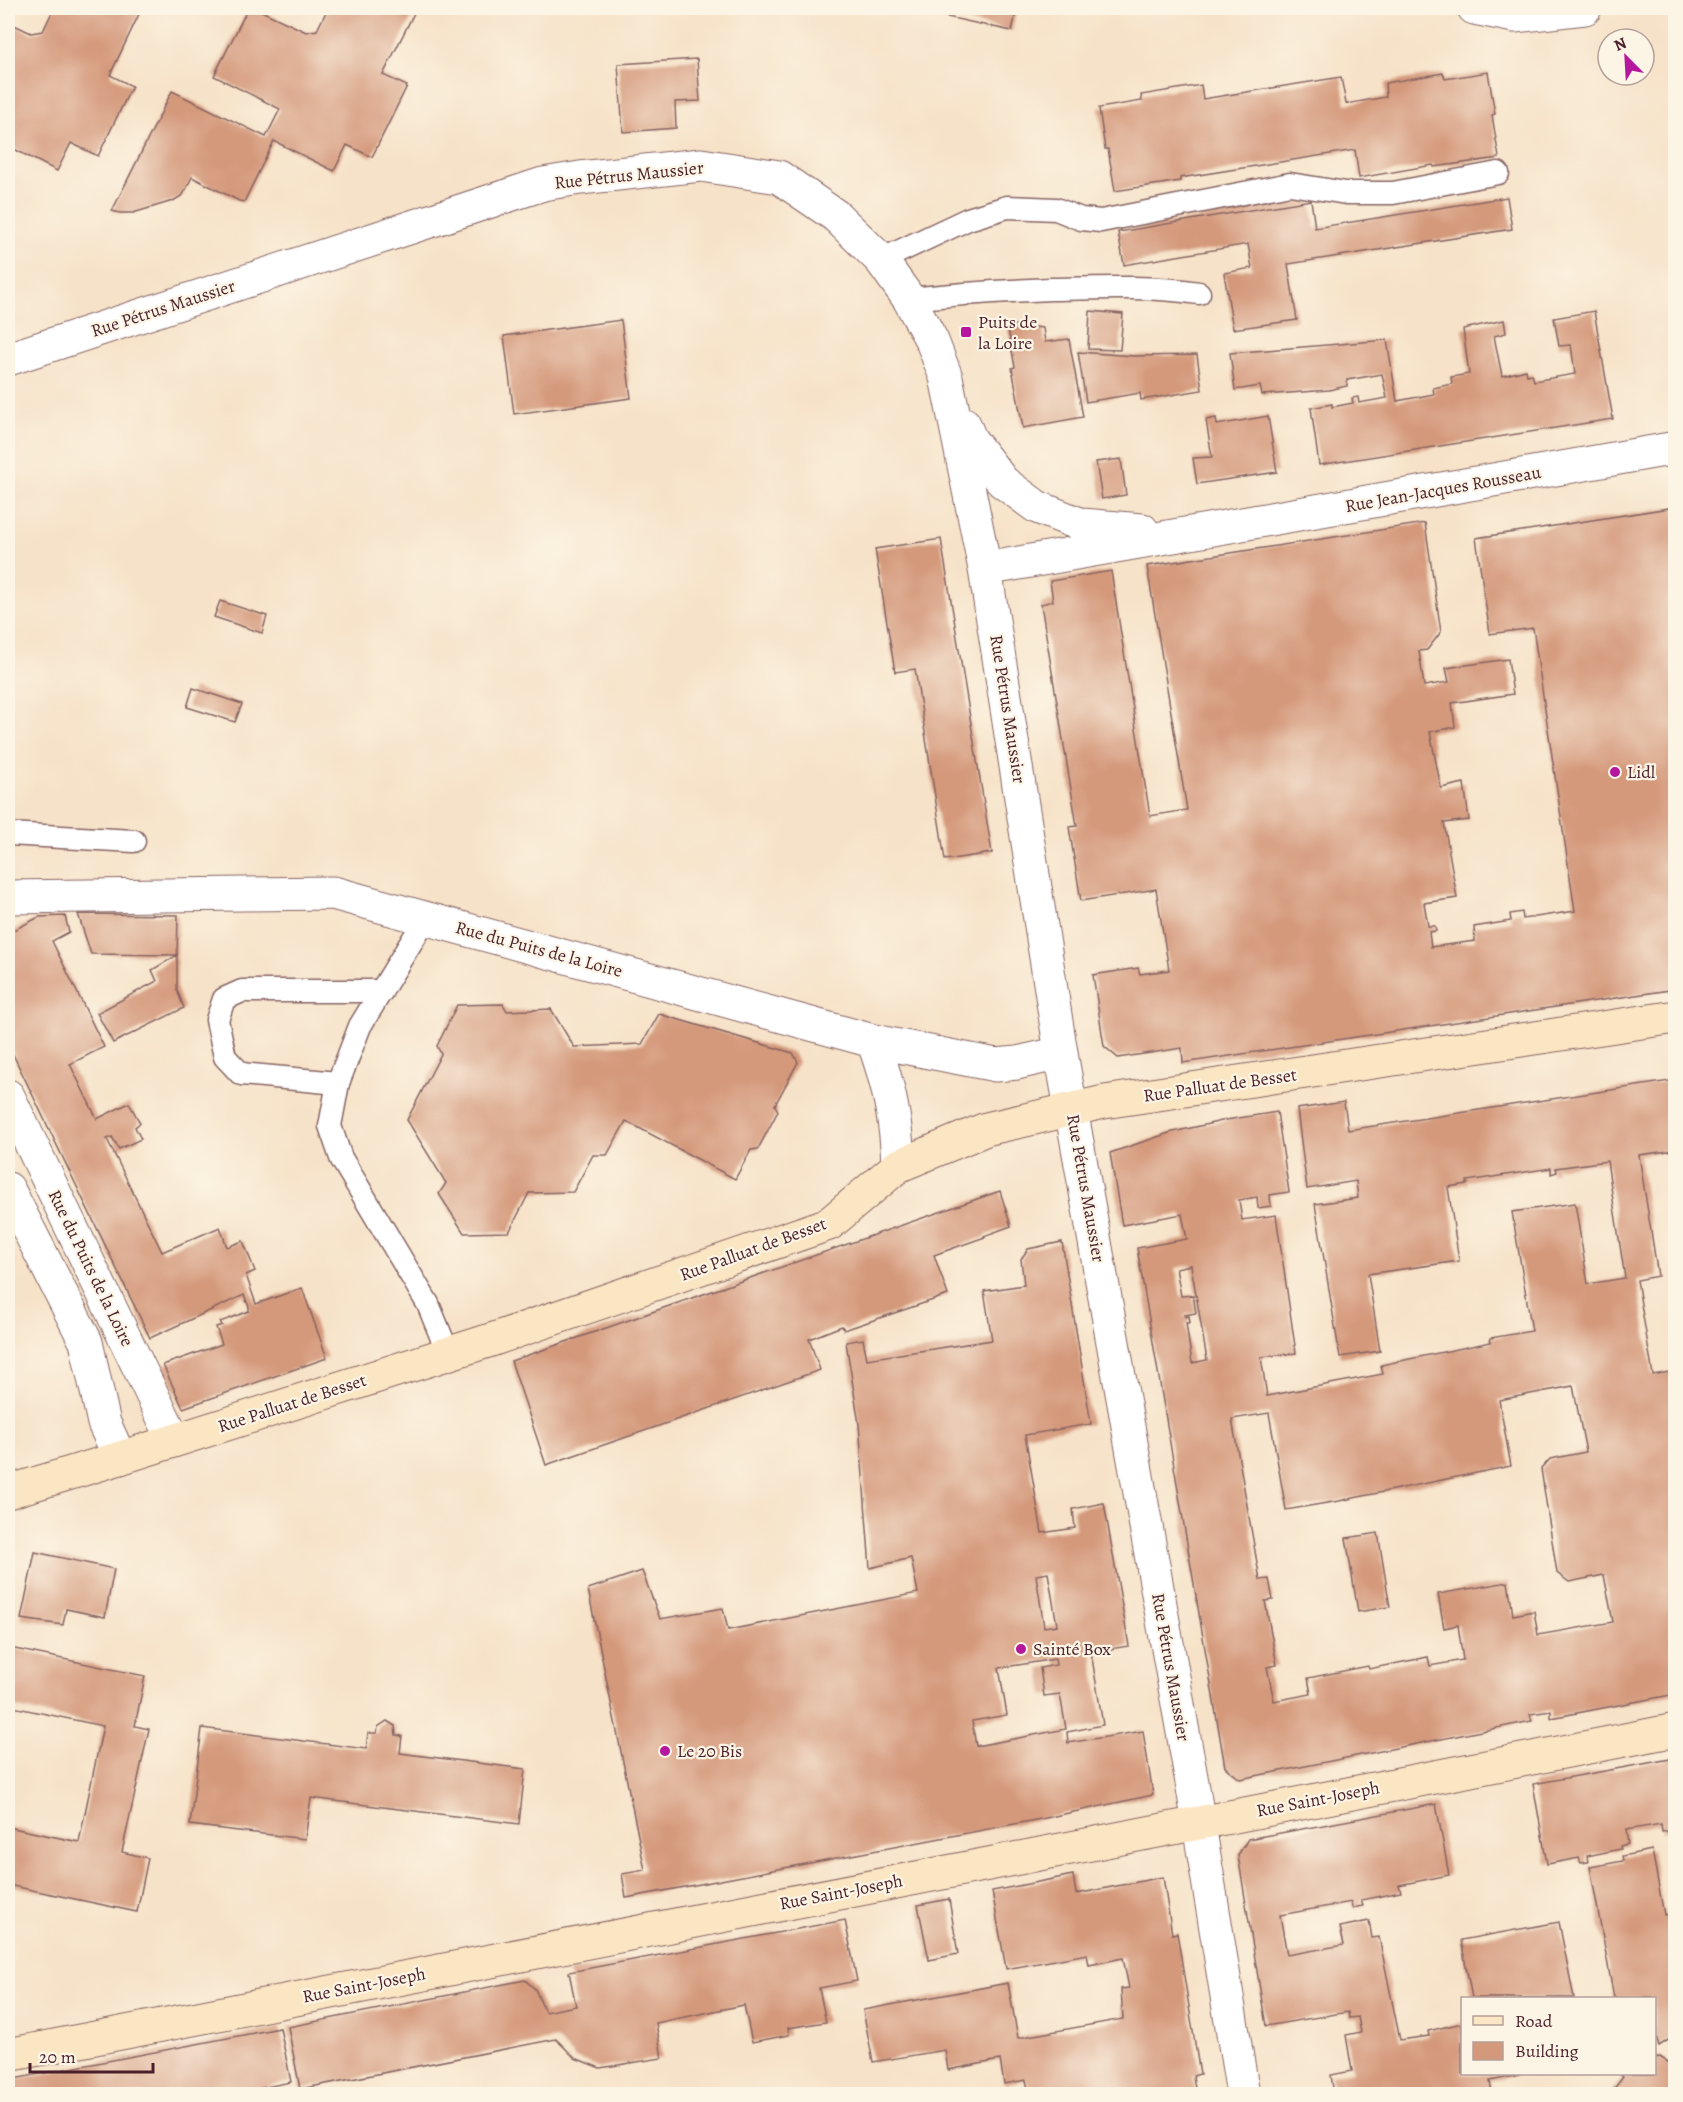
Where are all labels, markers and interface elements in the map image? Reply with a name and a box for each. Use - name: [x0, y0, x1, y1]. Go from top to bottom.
- north arrow: [1596, 27, 1656, 87]
- text: N: [1611, 32, 1630, 57]
- street label: Rue Pétrus Maussier: [553, 155, 705, 195]
- street label: Rue Pétrus Maussier: [88, 273, 238, 343]
- place label: Puits de la Loire: [978, 310, 1037, 355]
- marker: Puits de la Loire: [959, 325, 973, 339]
- street label: Rue Jean-Jacques Rousseau: [1343, 460, 1543, 518]
- street label: Rue Pétrus Maussier: [984, 633, 1032, 785]
- place label: Lidl: [1627, 760, 1656, 784]
- marker: Lidl: [1608, 765, 1622, 779]
- street label: Rue du Puits de la Loire: [453, 915, 625, 983]
- street label: Rue Palluat de Besset: [1142, 1062, 1298, 1108]
- street label: Rue Pétrus Maussier: [1061, 1112, 1111, 1264]
- street label: Rue du Puits de la Loire: [43, 1186, 139, 1350]
- street label: Rue Palluat de Besset: [676, 1211, 830, 1287]
- street label: Rue Palluat de Besset: [215, 1368, 369, 1438]
- street label: Rue Pétrus Maussier: [1146, 1591, 1196, 1743]
- place label: Sainté Box: [1033, 1637, 1111, 1661]
- marker: Sainté Box: [1014, 1642, 1028, 1656]
- place label: Le 20 Bis: [677, 1739, 742, 1763]
- marker: Le 20 Bis: [658, 1744, 672, 1758]
- street label: Rue Saint-Joseph: [1254, 1775, 1382, 1823]
- street label: Rue Saint-Joseph: [777, 1868, 905, 1916]
- street label: Rue Saint-Joseph: [300, 1961, 428, 2009]
- legend: [1461, 1997, 1656, 2075]
- text: Road: [1515, 2009, 1553, 2033]
- scale bar: [30, 2036, 153, 2074]
- text: Building: [1515, 2039, 1579, 2063]
- text: 20 m: [39, 2045, 76, 2069]

